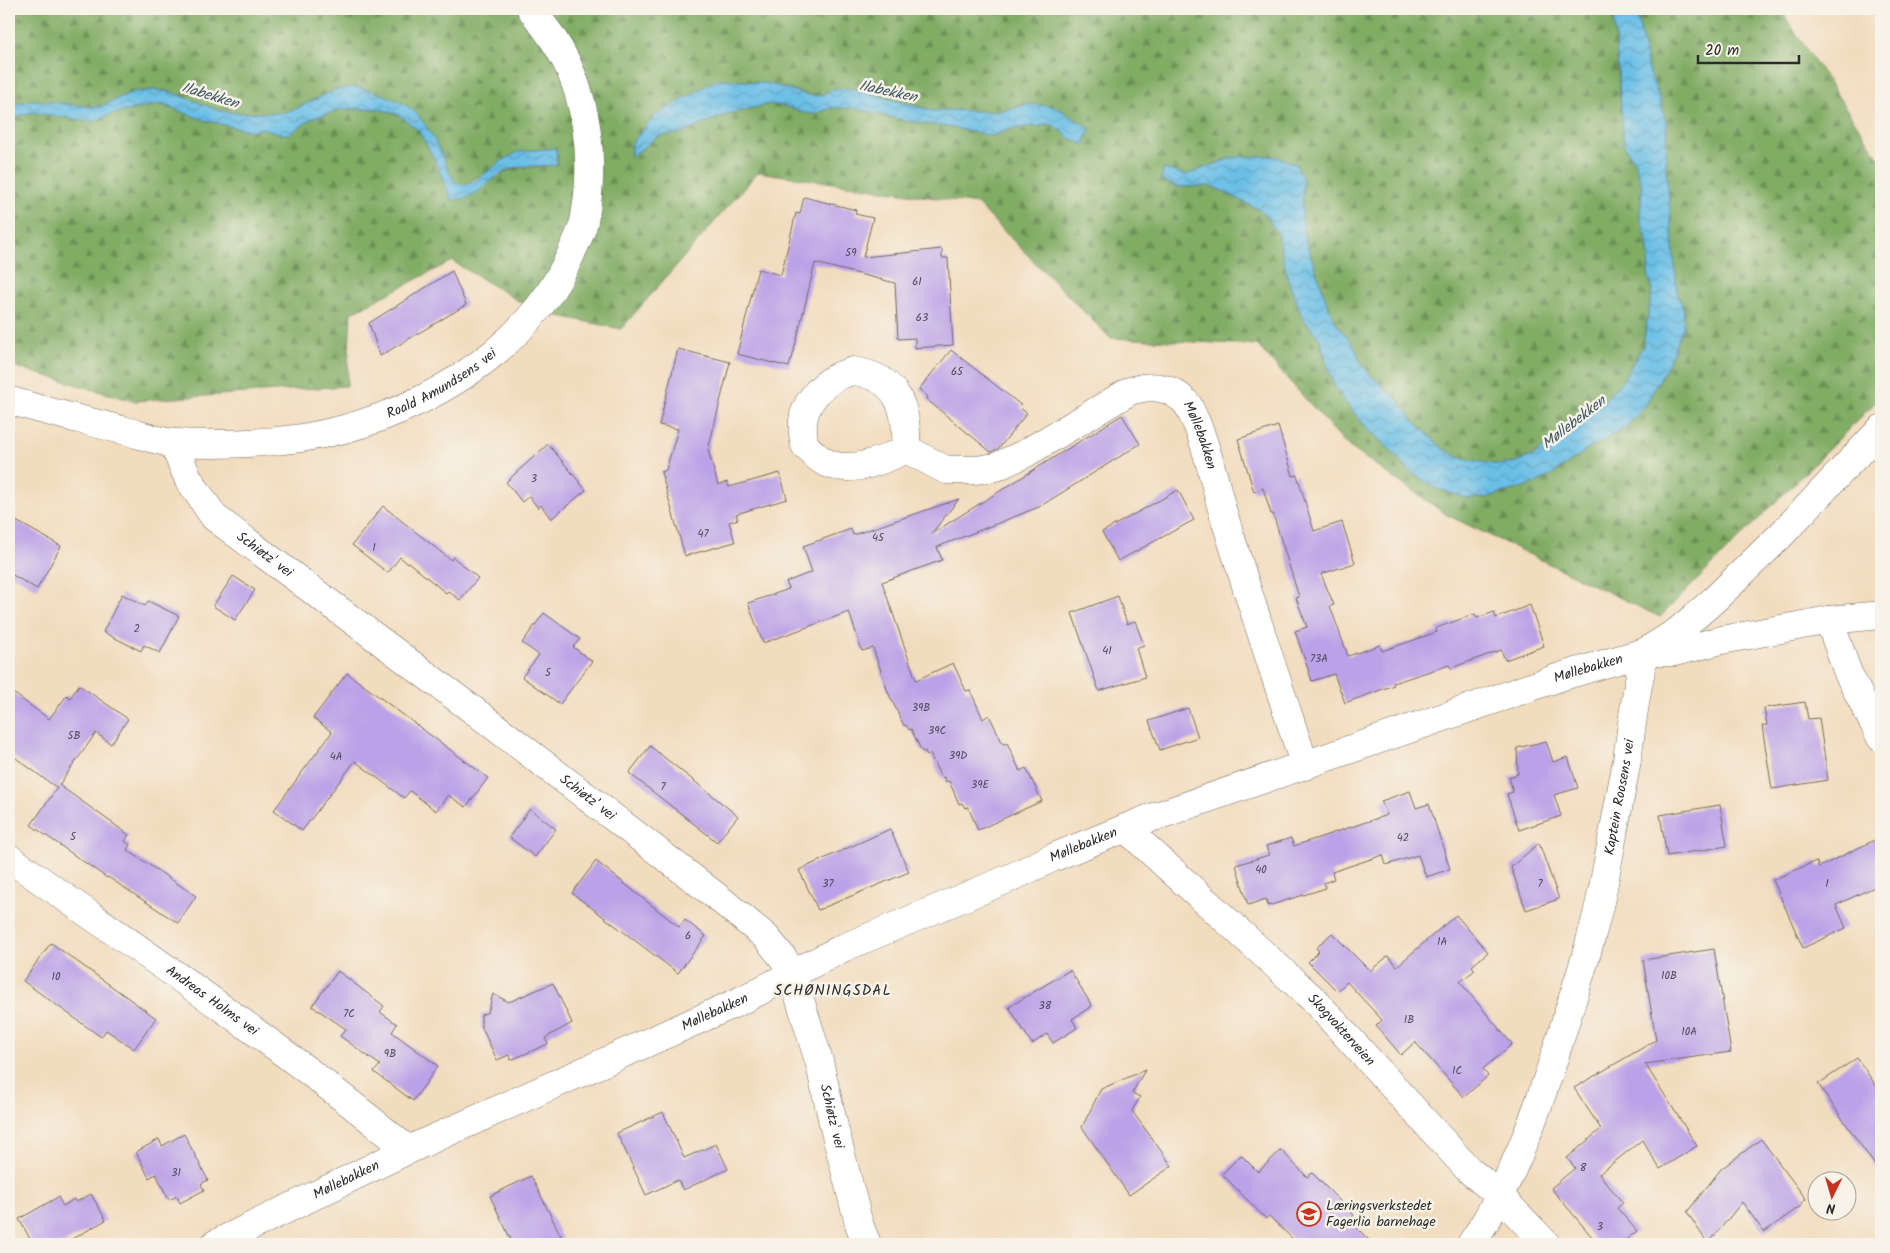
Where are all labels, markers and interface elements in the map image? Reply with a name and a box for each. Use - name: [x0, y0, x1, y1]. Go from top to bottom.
- scale bar: [1698, 32, 1799, 64]
- text: 20 m: [1705, 39, 1739, 63]
- water label: Ilabekken: [857, 74, 920, 110]
- water label: Ilabekken: [178, 76, 243, 116]
- house number: 59: [845, 244, 857, 262]
- house number: 61: [912, 273, 922, 291]
- house number: 63: [916, 309, 928, 327]
- street label: Roald Amundsens vei: [383, 343, 502, 425]
- house number: 65: [951, 363, 964, 381]
- water label: Møllebekken: [1537, 389, 1612, 456]
- street label: Møllebakken: [1177, 397, 1222, 472]
- house number: 3: [531, 470, 537, 488]
- house number: 47: [697, 525, 709, 543]
- street label: Schiøtz' vei: [232, 526, 298, 584]
- house number: 45: [872, 529, 885, 547]
- house number: 1: [372, 539, 376, 557]
- house number: 2: [134, 620, 140, 638]
- house number: 41: [1102, 642, 1112, 660]
- street label: Møllebakken: [1551, 648, 1626, 689]
- house number: 73A: [1310, 650, 1328, 668]
- house number: 5: [545, 664, 552, 682]
- house number: 39B: [912, 699, 930, 717]
- house number: 39C: [928, 722, 947, 740]
- house number: 5B: [68, 727, 80, 745]
- street label: Kaptein Roosens vei: [1598, 737, 1641, 857]
- house number: 39D: [949, 747, 967, 765]
- house number: 4A: [330, 748, 343, 766]
- street label: Schiøtz' vei: [555, 769, 621, 827]
- house number: 39E: [971, 776, 990, 794]
- house number: 7: [660, 778, 666, 796]
- street label: Møllebakken: [1046, 822, 1121, 869]
- house number: 5: [70, 828, 77, 846]
- house number: 42: [1397, 829, 1409, 847]
- house number: 40: [1255, 861, 1267, 879]
- house number: 37: [822, 875, 835, 893]
- house number: 7: [1537, 875, 1543, 893]
- house number: 1: [1825, 875, 1829, 893]
- house number: 6: [685, 927, 691, 945]
- house number: 1A: [1437, 933, 1447, 951]
- street label: Andreas Holms vei: [161, 960, 263, 1042]
- house number: 10B: [1661, 967, 1677, 985]
- house number: 10: [52, 968, 61, 986]
- district label: SCHØNINGSDAL: [774, 979, 892, 1003]
- street label: Møllebakken: [678, 987, 752, 1037]
- street label: Skogvokterveien: [1303, 988, 1380, 1071]
- house number: 38: [1039, 997, 1052, 1015]
- house number: 7C: [343, 1005, 355, 1023]
- house number: 1B: [1404, 1011, 1414, 1029]
- house number: 10A: [1681, 1023, 1697, 1041]
- house number: 9B: [384, 1045, 396, 1063]
- house number: 1C: [1452, 1062, 1462, 1080]
- street label: Schiøtz' vei: [814, 1082, 850, 1152]
- street label: Møllebakken: [309, 1155, 383, 1206]
- house number: 8: [1580, 1159, 1587, 1177]
- house number: 31: [171, 1164, 181, 1182]
- north arrow: [1808, 1170, 1858, 1220]
- place label: Læringsverkstedet Fagerlia barnehage: [1326, 1195, 1436, 1233]
- text: N: [1825, 1197, 1836, 1219]
- school or university icon: Læringsverkstedet Fagerlia barnehage: [1296, 1201, 1322, 1227]
- house number: 3: [1597, 1218, 1603, 1236]

